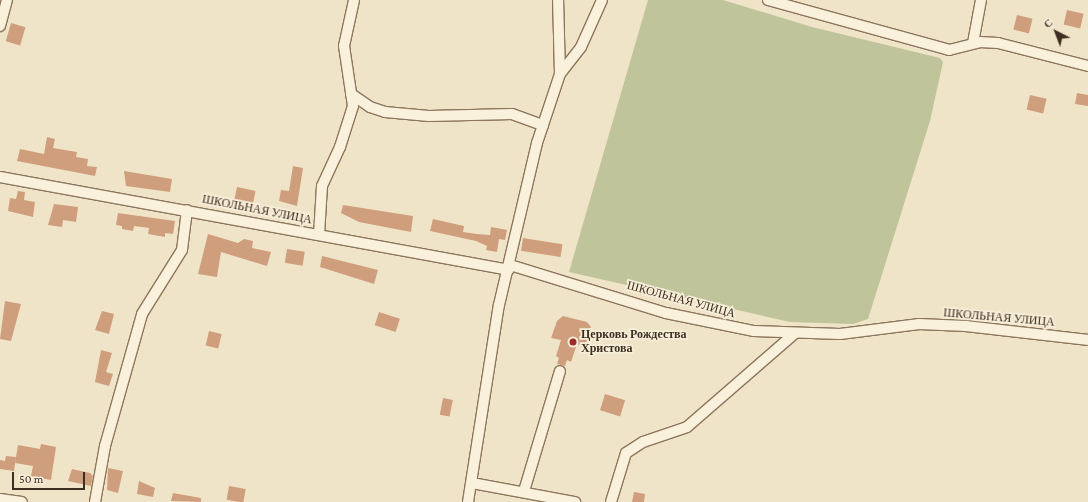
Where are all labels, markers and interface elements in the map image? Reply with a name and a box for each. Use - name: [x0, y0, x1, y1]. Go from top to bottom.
- north arrow: [1036, 12, 1076, 52]
- text: С: [1041, 16, 1055, 30]
- street label: ШКОЛЬНАЯ УЛИЦА: [201, 192, 313, 228]
- street label: ШКОЛЬНАЯ УЛИЦА: [625, 279, 737, 321]
- street label: ШКОЛЬНАЯ УЛИЦА: [943, 306, 1055, 330]
- place label: Церковь Рождества Христова: [581, 328, 687, 356]
- marker: Церковь Рождества Христова: [568, 337, 578, 347]
- scale bar: [14, 464, 87, 490]
- text: 50 m: [19, 472, 43, 486]

